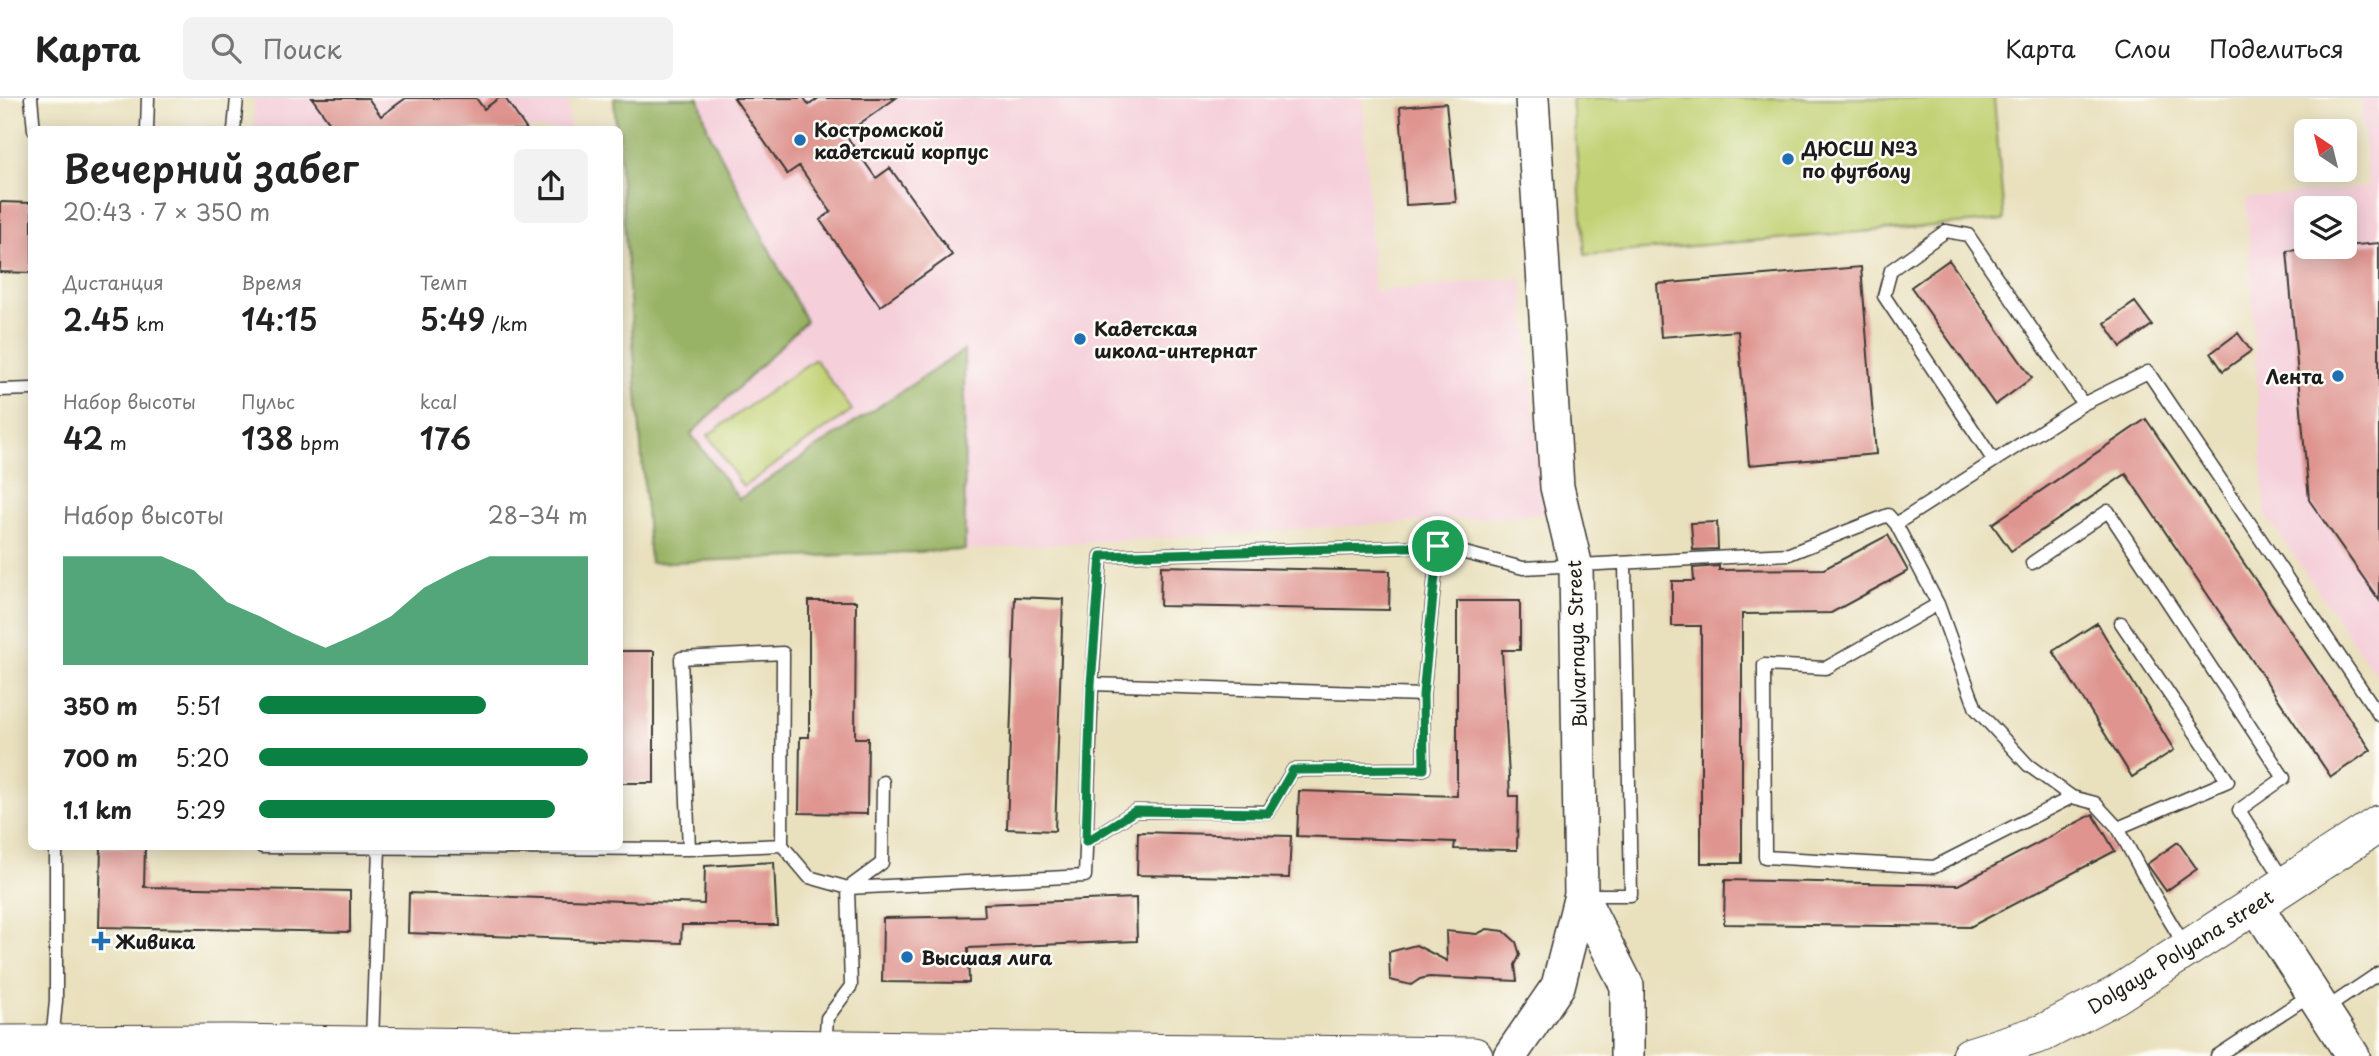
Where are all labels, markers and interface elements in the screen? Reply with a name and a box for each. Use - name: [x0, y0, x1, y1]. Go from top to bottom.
- search box: [183, 17, 673, 80]
- text: Карта: [35, 23, 141, 73]
- icon: search: [207, 29, 245, 67]
- text: Поиск: [263, 29, 342, 68]
- text: Карта: [2005, 30, 2076, 66]
- text: Слои: [2114, 30, 2171, 66]
- text: Поделиться: [2209, 30, 2344, 66]
- place label: Костромской кадетский корпус: [814, 115, 989, 165]
- north arrow: [2294, 119, 2357, 182]
- map controls: [2294, 119, 2357, 259]
- marker: Костромской кадетский корпус: [792, 132, 808, 148]
- place label: ДЮСШ №3 по футболу: [1801, 134, 1918, 184]
- text: Вечерний забег: [63, 139, 359, 196]
- button: share: [514, 149, 588, 223]
- marker: ДЮСШ №3 по футболу: [1780, 151, 1796, 167]
- text: 20:43 · 7 × 350 m: [63, 194, 270, 229]
- button: layers: [2294, 196, 2357, 259]
- text: Дистанция: [63, 268, 164, 296]
- text: Время: [241, 268, 302, 296]
- text: Темп: [420, 268, 468, 296]
- text: 2.45: [63, 296, 130, 341]
- text: 14:15: [241, 296, 318, 341]
- text: 5:49: [420, 296, 485, 341]
- text: km: [130, 309, 165, 337]
- text: /km: [485, 309, 528, 337]
- place label: Кадетская школа-интернат: [1094, 314, 1258, 364]
- marker: Кадетская школа-интернат: [1072, 331, 1088, 347]
- place label: Лента: [2266, 362, 2324, 390]
- marker: Лента: [2330, 368, 2346, 384]
- text: Набор высоты: [63, 387, 196, 415]
- text: Пульс: [241, 387, 295, 415]
- text: kcal: [420, 387, 458, 415]
- text: 42: [63, 415, 103, 460]
- text: 138: [241, 415, 294, 460]
- text: 176: [420, 415, 471, 460]
- text: m: [103, 428, 127, 456]
- text: bpm: [294, 428, 339, 456]
- text: Набор высоты: [63, 497, 224, 532]
- text: 28–34 m: [488, 497, 588, 532]
- pin: [1408, 516, 1468, 576]
- icon: arrive: [1419, 527, 1457, 565]
- street label: Bulvarnaya Street: [1559, 559, 1593, 728]
- text: 350 m: [63, 688, 138, 723]
- text: 5:51: [175, 688, 221, 723]
- text: 700 m: [63, 740, 138, 775]
- text: 5:20: [175, 740, 229, 775]
- text: 1.1 km: [63, 792, 132, 827]
- text: 5:29: [175, 792, 226, 827]
- street label: Dolgaya Polyana street: [2081, 882, 2279, 1020]
- place label: Живика: [115, 927, 195, 955]
- marker: Живика: [93, 933, 109, 949]
- place label: Высшая лига: [921, 943, 1053, 971]
- marker: Высшая лига: [899, 949, 915, 965]

